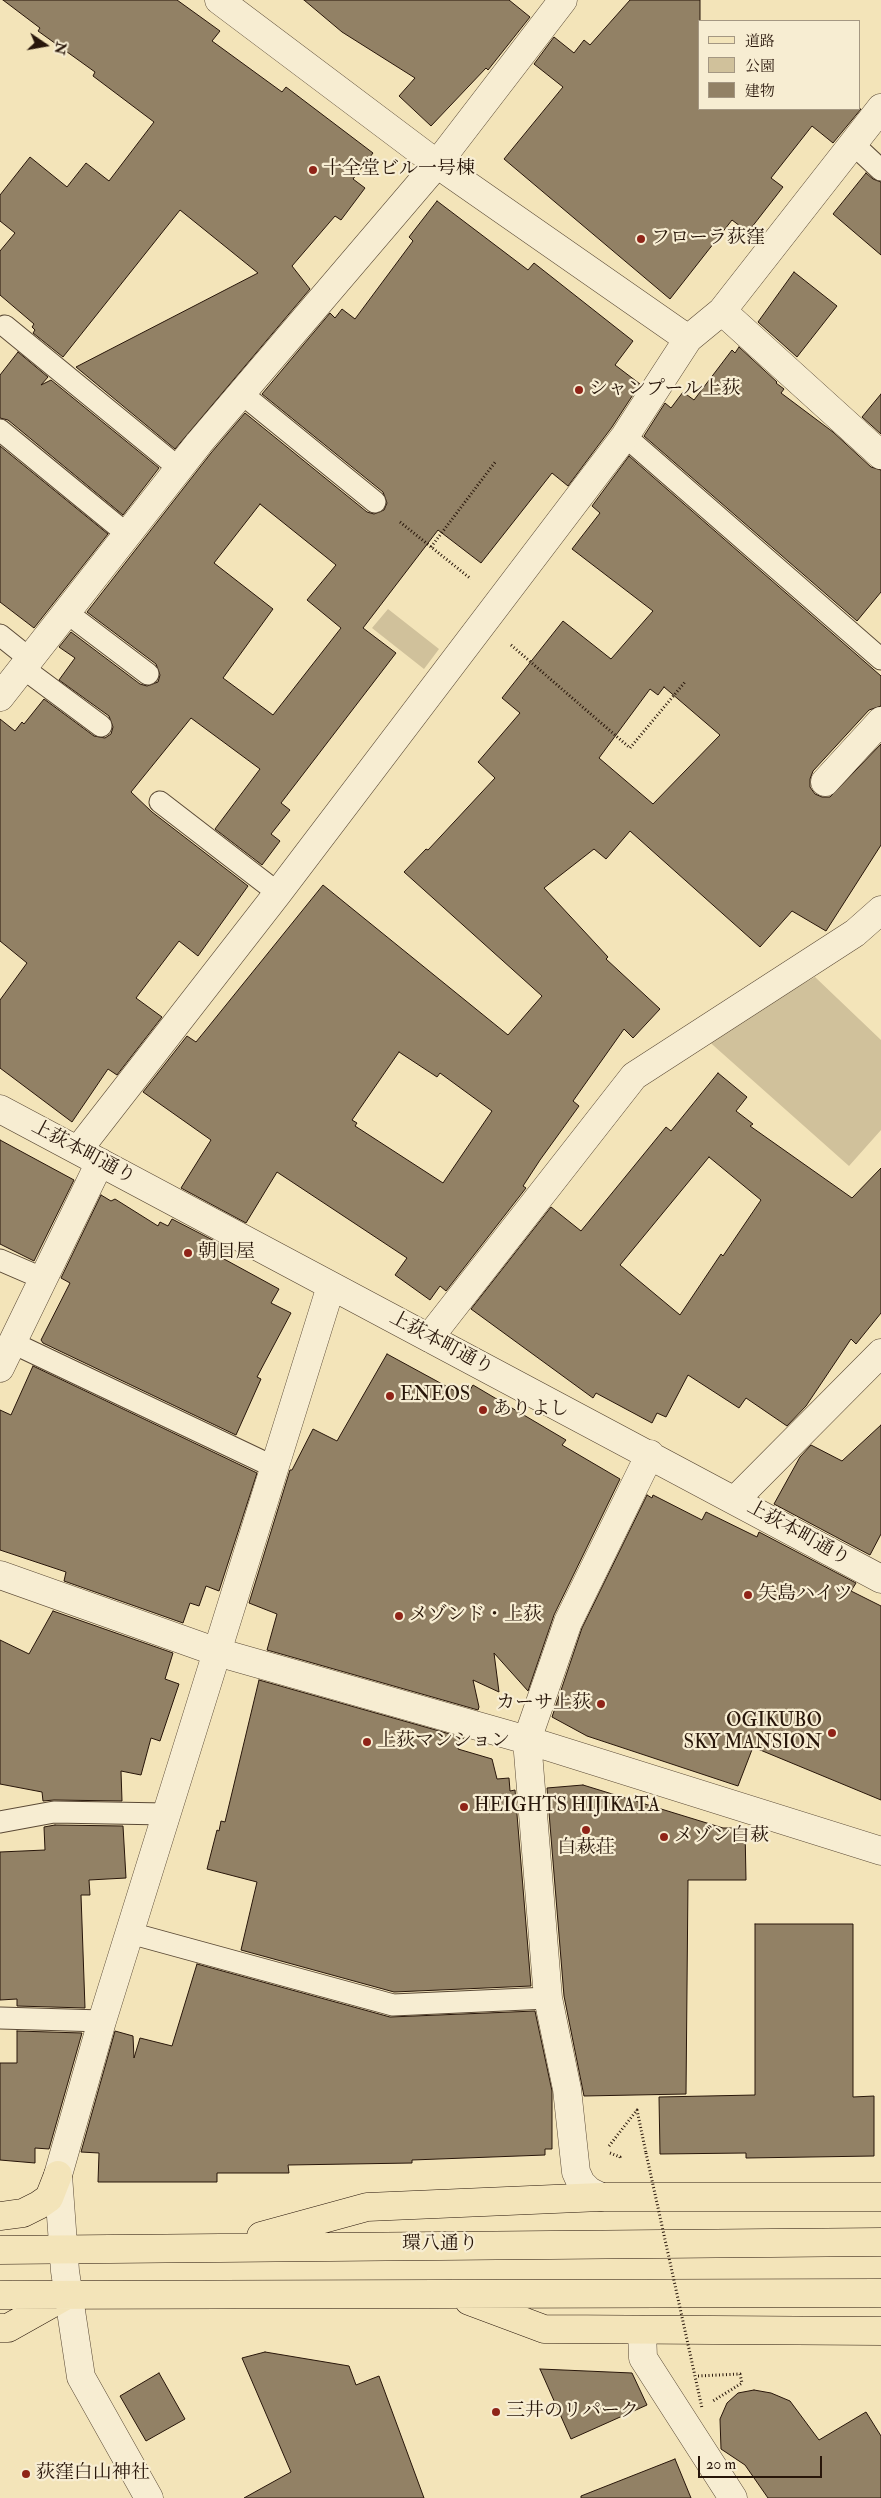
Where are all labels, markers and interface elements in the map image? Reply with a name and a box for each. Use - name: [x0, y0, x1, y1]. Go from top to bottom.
- north arrow: [20, 20, 70, 70]
- legend: [698, 20, 861, 110]
- text: 道路: [745, 32, 775, 51]
- text: N: [51, 40, 70, 56]
- text: 公園: [745, 57, 775, 76]
- text: 建物: [745, 82, 775, 101]
- place label: 十全堂ビル一号棟: [323, 159, 475, 181]
- marker: 十全堂ビル一号棟: [307, 164, 319, 176]
- place label: フローラ荻窪: [651, 228, 765, 250]
- marker: フローラ荻窪: [635, 233, 647, 245]
- place label: シャンプール上荻: [589, 379, 740, 401]
- marker: シャンプール上荻: [573, 384, 585, 396]
- street label: 上荻本町通り: [27, 1116, 139, 1190]
- place label: 朝日屋: [198, 1242, 255, 1264]
- marker: 朝日屋: [182, 1247, 194, 1259]
- street label: 上荻本町通り: [385, 1307, 497, 1381]
- place label: ENEOS: [400, 1385, 470, 1407]
- marker: ENEOS: [384, 1390, 396, 1402]
- place label: ありよし: [493, 1399, 569, 1421]
- marker: ありよし: [477, 1404, 489, 1416]
- street label: 上荻本町通り: [743, 1496, 853, 1572]
- place label: 矢島ハイツ: [758, 1584, 853, 1606]
- marker: 矢島ハイツ: [742, 1589, 754, 1601]
- place label: メゾンド・上荻: [409, 1605, 542, 1627]
- marker: メゾンド・上荻: [393, 1610, 405, 1622]
- place label: カーサ上荻: [496, 1693, 591, 1715]
- marker: カーサ上荻: [595, 1698, 607, 1710]
- place label: OGIKUBO SKY MANSION: [684, 1711, 822, 1755]
- marker: OGIKUBO SKY MANSION: [826, 1727, 838, 1739]
- place label: 上荻マンション: [377, 1731, 510, 1753]
- marker: 上荻マンション: [361, 1736, 373, 1748]
- place label: HEIGHTS HIJIKATA: [474, 1796, 660, 1818]
- marker: HEIGHTS HIJIKATA: [458, 1801, 470, 1813]
- marker: 白萩荘: [580, 1824, 592, 1836]
- place label: メゾン白萩: [674, 1826, 769, 1848]
- marker: メゾン白萩: [658, 1831, 670, 1843]
- place label: 白萩荘: [558, 1838, 614, 1860]
- street label: 環八通り: [402, 2234, 478, 2256]
- place label: 三井のリパーク: [506, 2401, 639, 2423]
- marker: 三井のリパーク: [490, 2406, 502, 2418]
- scale bar: [701, 2446, 825, 2478]
- text: 20 m: [706, 2455, 736, 2474]
- place label: 荻窪白山神社: [36, 2463, 150, 2485]
- marker: 荻窪白山神社: [20, 2468, 32, 2480]

